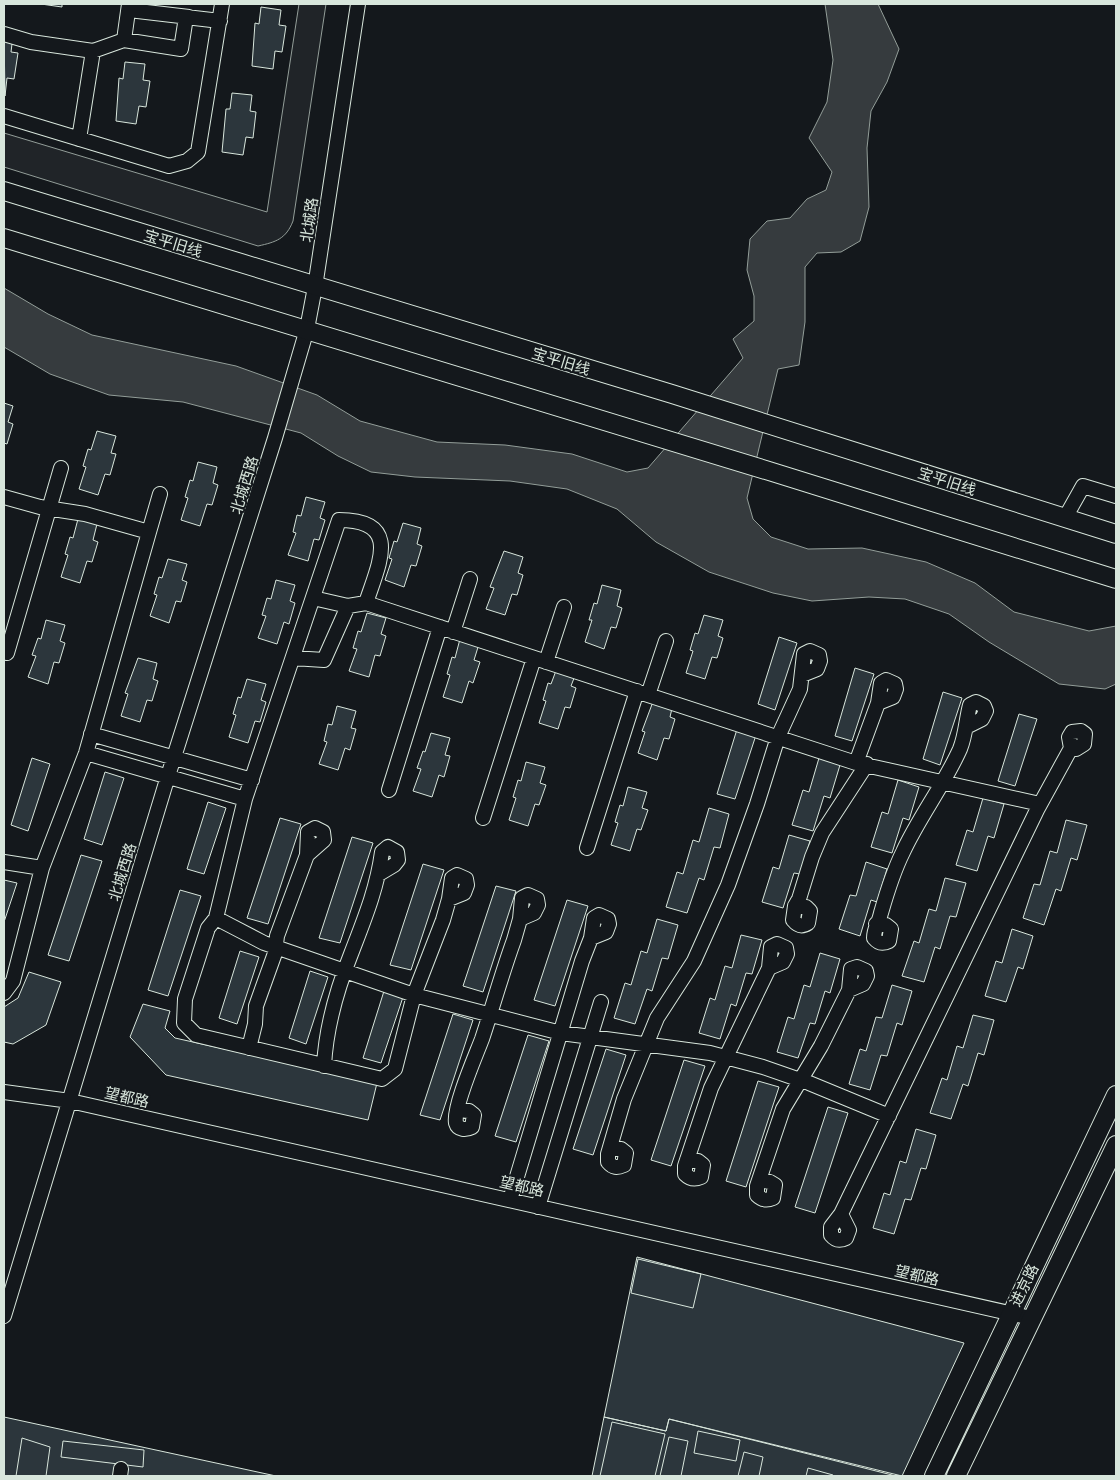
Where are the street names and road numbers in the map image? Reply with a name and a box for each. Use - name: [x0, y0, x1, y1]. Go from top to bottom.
- street label: 北城路: [296, 196, 322, 244]
- street label: 宝平旧线: [142, 225, 204, 261]
- street label: 宝平旧线: [530, 343, 592, 379]
- street label: 北城西路: [226, 454, 262, 516]
- street label: 宝平旧线: [916, 463, 978, 499]
- street label: 北城西路: [104, 841, 140, 903]
- street label: 望都路: [103, 1083, 151, 1111]
- street label: 望都路: [498, 1172, 546, 1200]
- street label: 望都路: [893, 1261, 941, 1289]
- street label: 进京路: [1006, 1261, 1042, 1309]

